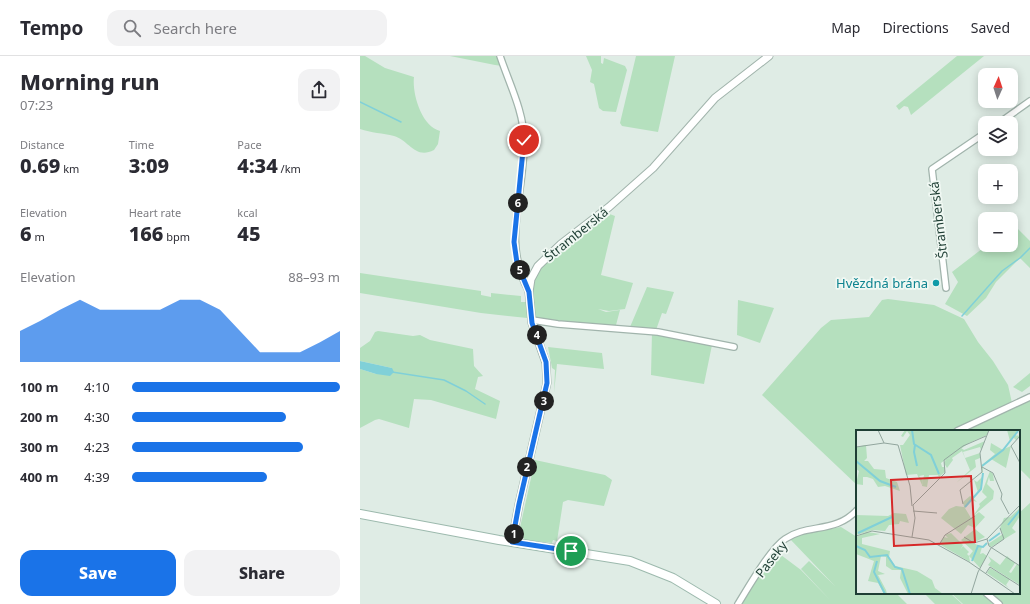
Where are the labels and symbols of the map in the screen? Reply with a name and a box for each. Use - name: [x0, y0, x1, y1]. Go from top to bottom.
- north arrow: [978, 68, 1018, 108]
- pin: [507, 123, 541, 157]
- street label: Štramberská: [924, 180, 952, 260]
- pin: 6: [508, 193, 528, 213]
- street label: Štramberská: [540, 203, 612, 265]
- pin: 5: [510, 260, 530, 280]
- place label: Hvězdná brána: [836, 274, 928, 292]
- marker: Hvězdná brána: [931, 278, 941, 288]
- pin: 4: [527, 325, 547, 345]
- pin: 3: [534, 391, 554, 411]
- inset map: [856, 430, 1020, 594]
- pin: 2: [517, 457, 537, 477]
- pin: 1: [504, 524, 524, 544]
- pin: [554, 534, 588, 568]
- street label: Paseky: [751, 537, 791, 581]

